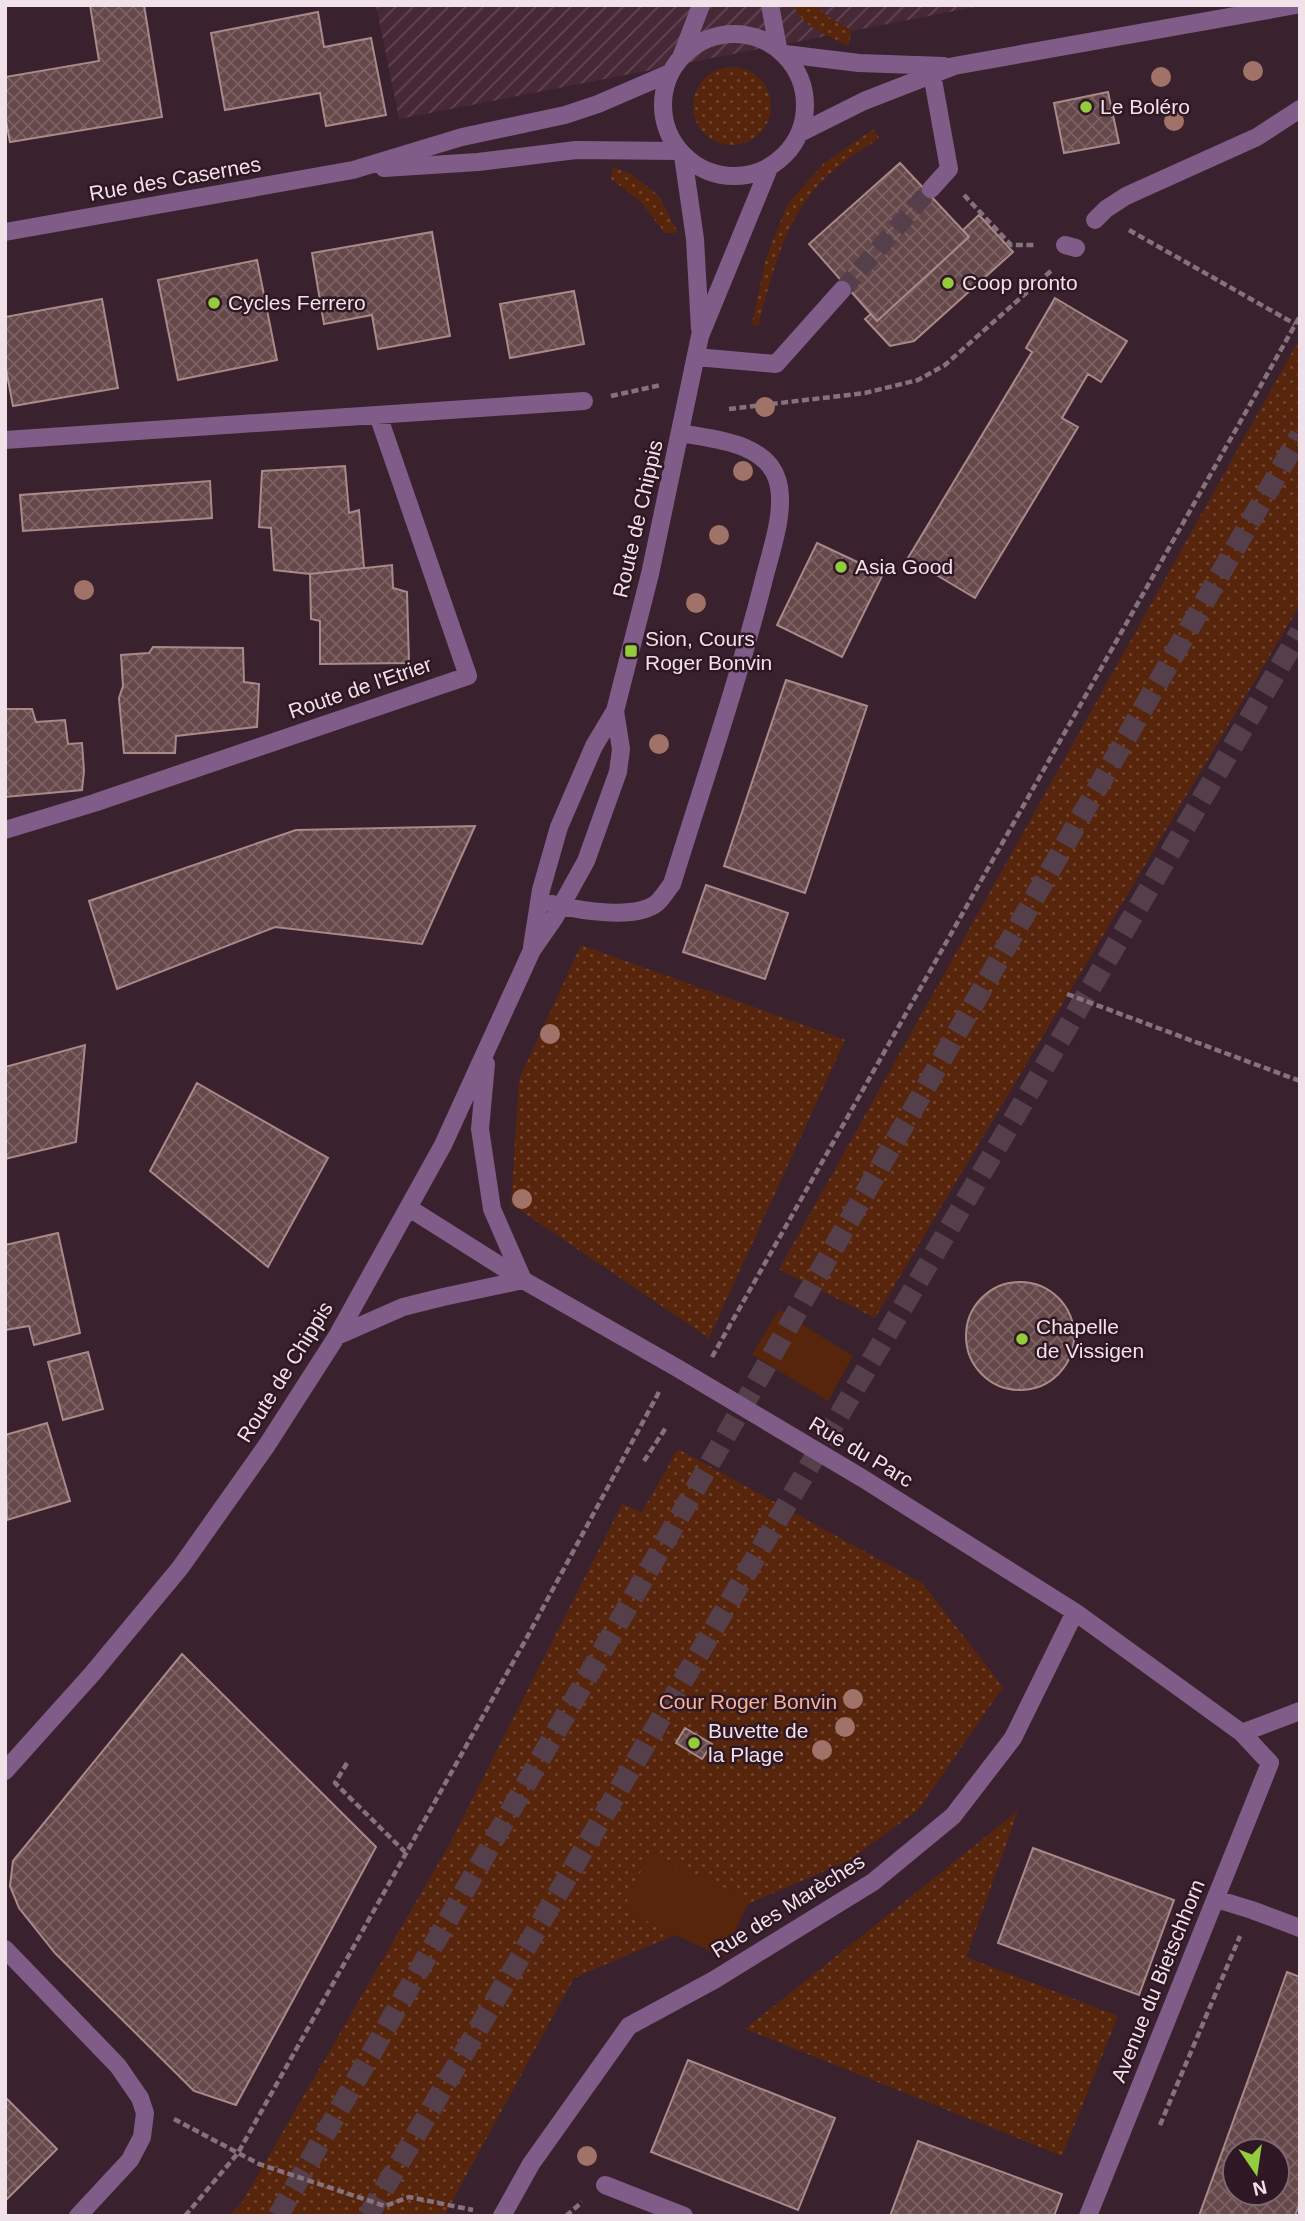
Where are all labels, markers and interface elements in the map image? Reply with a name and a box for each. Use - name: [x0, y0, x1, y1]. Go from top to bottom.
- place label: Le Boléro: [1100, 95, 1190, 118]
- marker: Le Boléro: [1078, 99, 1094, 115]
- street label: Rue des Casernes: [87, 152, 263, 205]
- place label: Coop pronto: [962, 271, 1078, 294]
- marker: Coop pronto: [940, 275, 956, 291]
- place label: Cycles Ferrero: [228, 291, 366, 314]
- marker: Cycles Ferrero: [206, 295, 222, 311]
- street label: Route de Chippis: [608, 438, 667, 600]
- place label: Asia Good: [855, 555, 953, 578]
- marker: Asia Good: [833, 559, 849, 575]
- place label: Sion, Cours Roger Bonvin: [645, 627, 772, 674]
- marker: Sion, Cours Roger Bonvin: [623, 643, 639, 659]
- street label: Route de l'Etrier: [285, 652, 434, 723]
- street label: Route de Chippis: [232, 1297, 337, 1446]
- place label: Chapelle de Vissigen: [1036, 1315, 1144, 1362]
- marker: Chapelle de Vissigen: [1014, 1331, 1030, 1347]
- street label: Rue du Parc: [805, 1412, 917, 1491]
- park label: Cour Roger Bonvin: [659, 1690, 837, 1713]
- place label: Buvette de la Plage: [708, 1719, 808, 1766]
- marker: Buvette de la Plage: [686, 1735, 702, 1751]
- street label: Rue des Marèches: [707, 1849, 869, 1962]
- street label: Avenue du Bietschhorn: [1106, 1876, 1209, 2086]
- north arrow: [1221, 2137, 1291, 2207]
- text: N: [1251, 2176, 1269, 2200]

